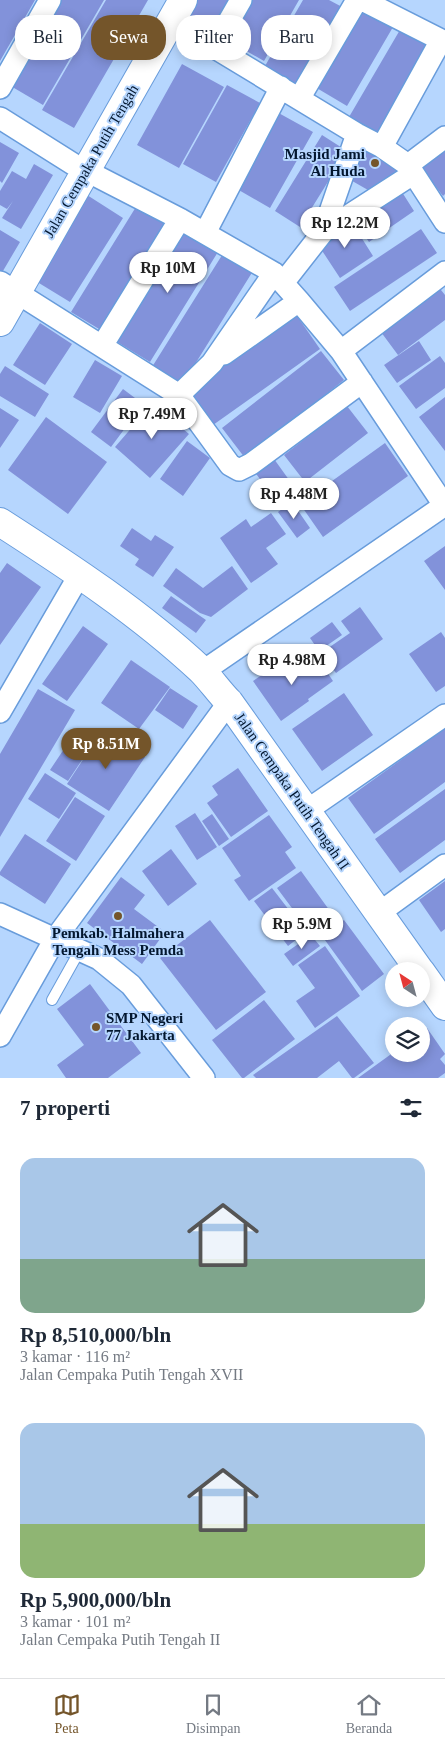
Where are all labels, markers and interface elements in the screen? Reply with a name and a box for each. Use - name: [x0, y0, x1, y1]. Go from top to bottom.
- chip: Beli: [15, 15, 81, 60]
- chip: Sewa: [91, 15, 166, 60]
- chip: Filter: [176, 15, 251, 60]
- chip: Baru: [261, 15, 332, 60]
- street label: Jalan Cempaka Putih Tengah: [41, 81, 142, 240]
- place label: Masjid Jami Al Huda: [285, 146, 365, 179]
- marker: Masjid Jami Al Huda: [369, 157, 381, 169]
- pin: Rp 12.2M: [293, 206, 397, 249]
- text: Rp 12.2M: [311, 214, 379, 231]
- pin: Rp 10M: [127, 252, 209, 294]
- text: Rp 10M: [140, 259, 196, 276]
- pin: Rp 7.49M: [100, 398, 204, 440]
- text: Rp 7.49M: [118, 405, 186, 422]
- pin: Rp 4.48M: [242, 478, 346, 520]
- text: Rp 4.48M: [260, 485, 328, 502]
- pin: Rp 4.98M: [240, 644, 344, 686]
- text: Rp 4.98M: [258, 651, 326, 668]
- street label: Jalan Cempaka Putih Tengah II: [232, 709, 352, 873]
- pin: Rp 8.51M: [54, 728, 158, 770]
- text: Rp 8.51M: [72, 735, 140, 752]
- pin: Rp 5.9M: [256, 908, 348, 950]
- marker: Pemkab. Halmahera Tengah Mess Pemda: [112, 910, 124, 922]
- text: Rp 5.9M: [272, 915, 332, 932]
- place label: Pemkab. Halmahera Tengah Mess Pemda: [52, 925, 185, 958]
- north arrow: [385, 962, 430, 1008]
- map controls: [385, 962, 430, 1062]
- place label: SMP Negeri 77 Jakarta: [106, 1010, 183, 1043]
- button: layers: [385, 1017, 430, 1062]
- marker: SMP Negeri 77 Jakarta: [90, 1021, 102, 1033]
- icon: filters: [397, 1094, 425, 1122]
- text: 7 properti: [20, 1096, 110, 1120]
- icon: home: [178, 1190, 268, 1280]
- text: Rp 8,510,000/bln: [20, 1323, 171, 1347]
- text: 3 kamar · 116 m²: [20, 1348, 130, 1365]
- text: Jalan Cempaka Putih Tengah XVII: [20, 1366, 243, 1383]
- icon: home: [178, 1455, 268, 1545]
- text: Rp 5,900,000/bln: [20, 1588, 171, 1612]
- text: 3 kamar · 101 m²: [20, 1613, 131, 1630]
- text: Jalan Cempaka Putih Tengah II: [20, 1631, 220, 1648]
- tab: Peta: [53, 1691, 81, 1737]
- tab: Disimpan: [186, 1691, 240, 1737]
- tab: Beranda: [346, 1691, 392, 1737]

